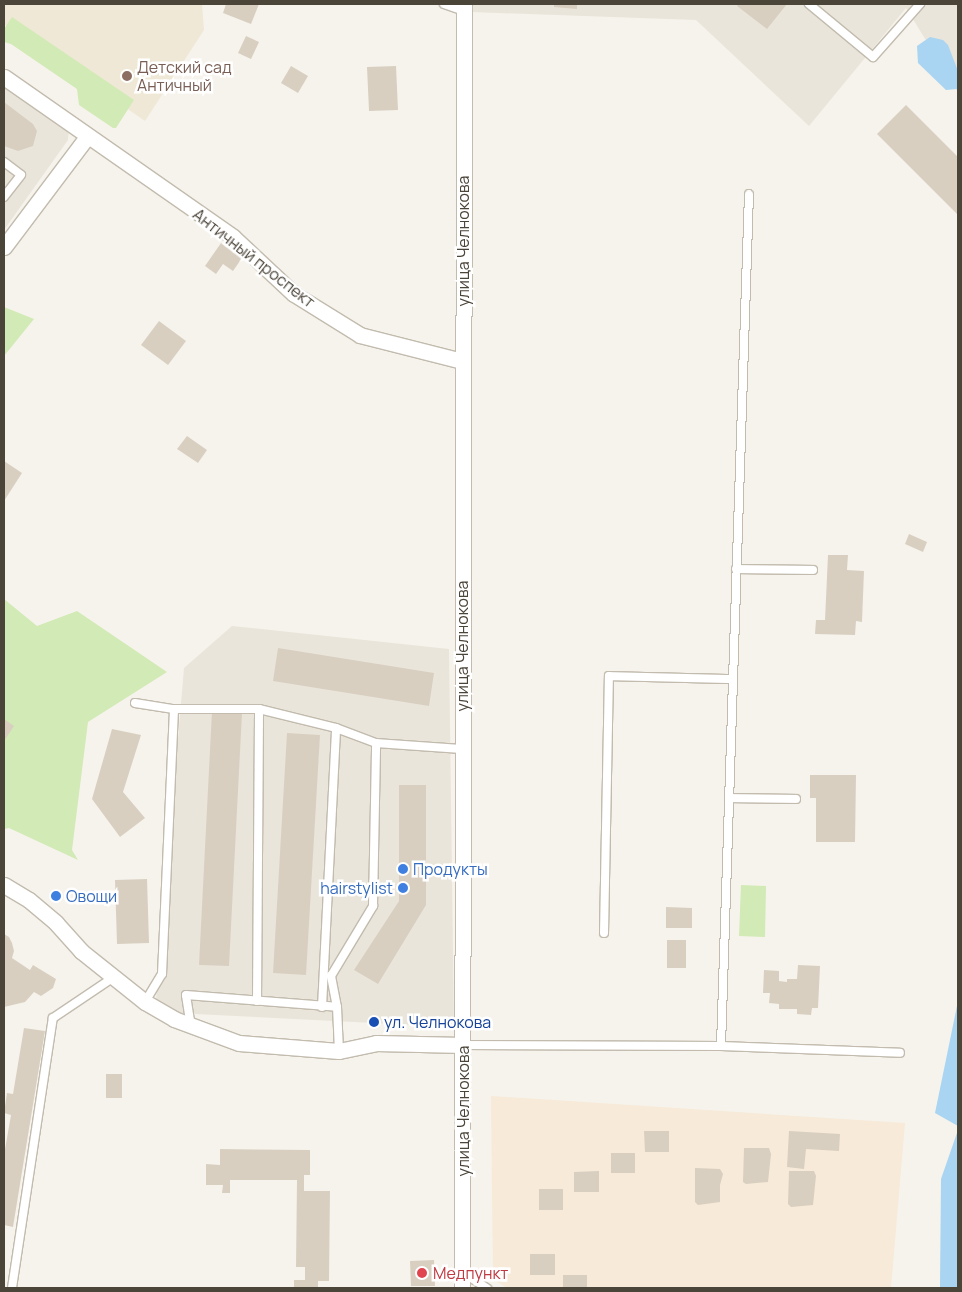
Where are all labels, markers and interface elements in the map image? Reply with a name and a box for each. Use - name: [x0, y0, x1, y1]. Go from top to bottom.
- place label: Детский сад Античный: [137, 57, 231, 95]
- marker: Детский сад Античный: [121, 70, 133, 82]
- street label: улица Челнокова: [453, 176, 473, 306]
- street label: Античный проспект: [189, 204, 319, 312]
- street label: улица Челнокова: [452, 581, 472, 711]
- place label: Продукты: [413, 859, 488, 879]
- marker: Продукты: [397, 863, 409, 875]
- place label: hairstylist: [320, 878, 393, 898]
- marker: hairstylist: [397, 882, 409, 894]
- place label: Овощи: [66, 886, 117, 906]
- marker: Овощи: [50, 890, 62, 902]
- place label: ул. Челнокова: [384, 1012, 491, 1032]
- marker: ул. Челнокова: [368, 1016, 380, 1028]
- street label: улица Челнокова: [453, 1046, 473, 1176]
- place label: Медпункт: [433, 1263, 508, 1283]
- marker: Медпункт: [415, 1266, 429, 1280]

